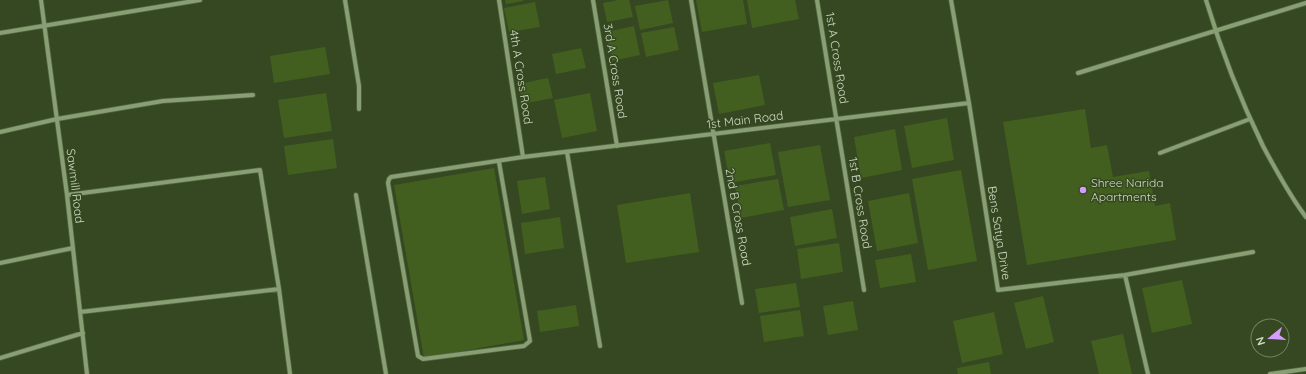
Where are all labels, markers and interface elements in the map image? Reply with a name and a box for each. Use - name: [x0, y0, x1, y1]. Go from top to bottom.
- street label: 1st A Cross Road: [823, 11, 852, 105]
- street label: 3rd A Cross Road: [601, 22, 630, 119]
- street label: 4th A Cross Road: [507, 29, 536, 125]
- street label: 1st Main Road: [706, 107, 784, 132]
- street label: Sawmill Road: [63, 148, 88, 224]
- street label: 1st B Cross Road: [846, 156, 875, 250]
- street label: 2nd B Cross Road: [723, 167, 754, 267]
- place label: Shree Narida Apartments: [1091, 175, 1164, 204]
- street label: Bens Satya Drive: [985, 185, 1014, 281]
- marker: Shree Narida Apartments: [1078, 185, 1088, 195]
- north arrow: [1250, 318, 1290, 358]
- text: N: [1253, 335, 1268, 347]

